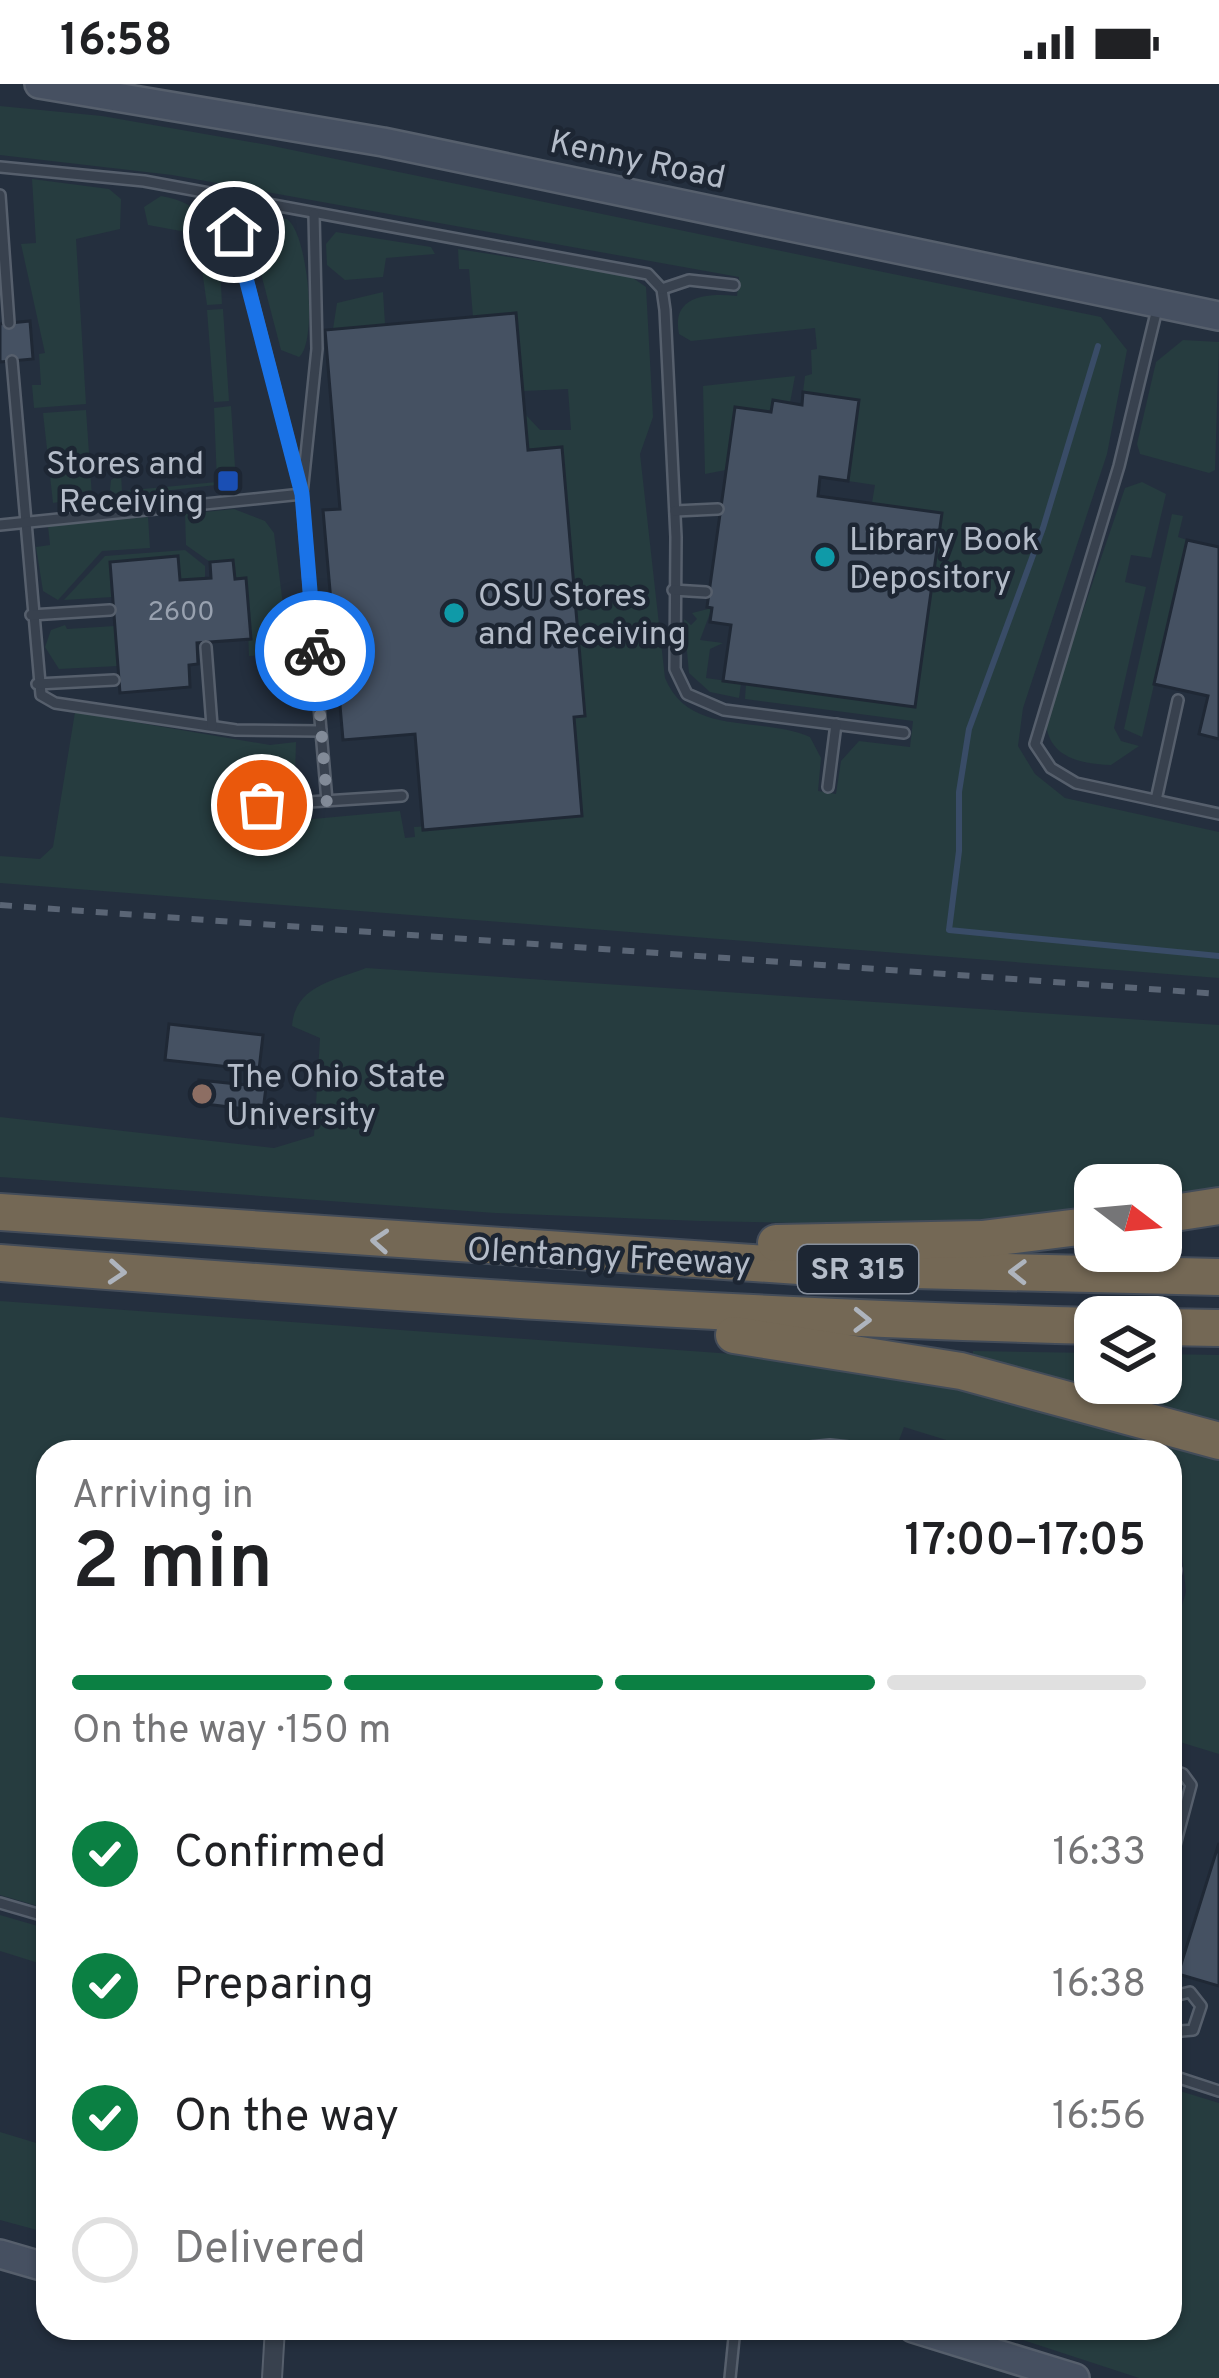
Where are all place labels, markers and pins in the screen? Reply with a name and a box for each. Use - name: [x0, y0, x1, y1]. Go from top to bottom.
- pin: [183, 181, 285, 283]
- place label: Stores and Receiving: [46, 445, 204, 525]
- marker: Stores and Receiving: [215, 468, 241, 494]
- place label: Library Book Depository: [849, 521, 1039, 601]
- marker: Library Book Depository: [812, 544, 838, 570]
- place label: OSU Stores and Receiving: [478, 577, 686, 657]
- marker: OSU Stores and Receiving: [441, 600, 467, 626]
- pin: [211, 754, 313, 856]
- place label: The Ohio State University: [226, 1058, 445, 1138]
- marker: The Ohio State University: [189, 1081, 215, 1107]

